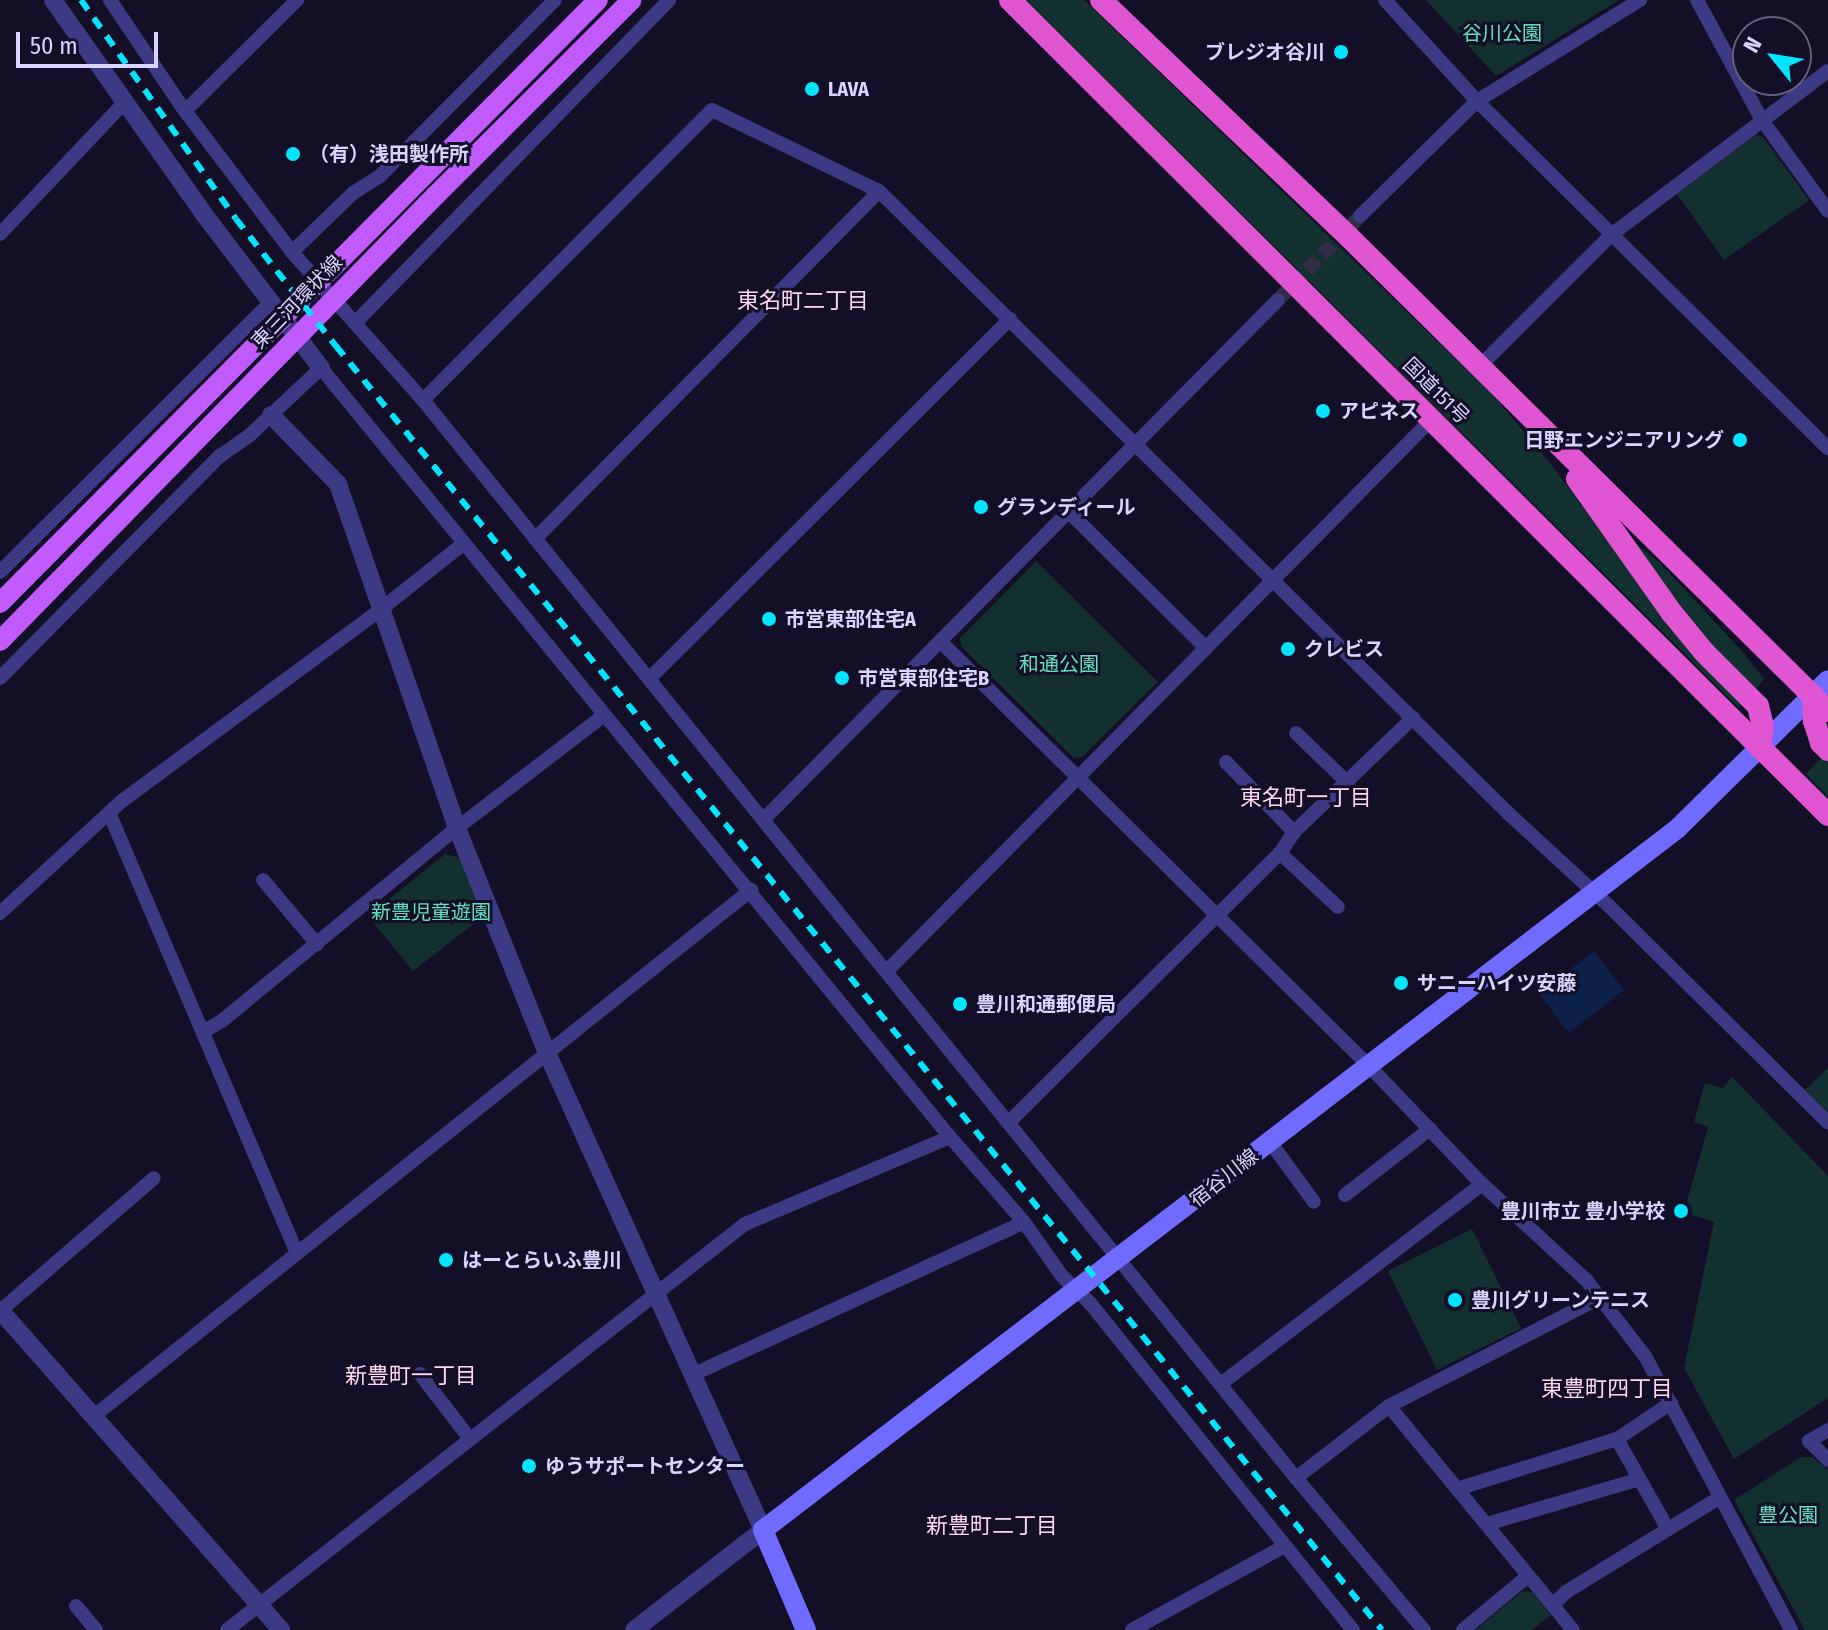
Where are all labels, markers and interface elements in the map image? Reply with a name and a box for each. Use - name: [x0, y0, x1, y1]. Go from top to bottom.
- scale bar: [20, 16, 162, 66]
- north arrow: [1732, 16, 1812, 96]
- park label: 谷川公園: [1462, 21, 1542, 45]
- text: 50 m: [30, 32, 78, 60]
- text: N: [1738, 32, 1768, 57]
- place label: ブレジオ谷川: [1205, 40, 1325, 64]
- marker: ブレジオ谷川: [1332, 43, 1350, 61]
- place label: LAVA: [828, 77, 869, 101]
- marker: LAVA: [803, 80, 821, 98]
- place label: （有）浅田製作所: [309, 142, 469, 166]
- marker: （有）浅田製作所: [284, 145, 302, 163]
- street label: 東三河環状線: [247, 251, 347, 353]
- district label: 東名町二丁目: [737, 288, 869, 314]
- street label: 国道151号: [1398, 353, 1474, 429]
- place label: アピネス: [1339, 399, 1419, 423]
- marker: アピネス: [1314, 402, 1332, 420]
- place label: 日野エンジニアリング: [1524, 428, 1724, 452]
- marker: 日野エンジニアリング: [1731, 431, 1749, 449]
- place label: グランディール: [997, 495, 1137, 519]
- marker: グランディール: [972, 498, 990, 516]
- place label: 市営東部住宅A: [785, 607, 916, 631]
- marker: 市営東部住宅A: [760, 610, 778, 628]
- place label: クレビス: [1304, 637, 1384, 661]
- marker: クレビス: [1279, 640, 1297, 658]
- park label: 和通公園: [1019, 652, 1099, 676]
- place label: 市営東部住宅B: [858, 666, 989, 690]
- marker: 市営東部住宅B: [833, 669, 851, 687]
- district label: 東名町一丁目: [1240, 785, 1372, 811]
- park label: 新豊児童遊園: [371, 900, 491, 924]
- place label: サニーハイツ安藤: [1417, 971, 1577, 995]
- marker: サニーハイツ安藤: [1392, 974, 1410, 992]
- place label: 豊川和通郵便局: [976, 992, 1116, 1016]
- marker: 豊川和通郵便局: [951, 995, 969, 1013]
- street label: 宿谷川線: [1185, 1144, 1263, 1212]
- place label: 豊川市立 豊小学校: [1501, 1199, 1665, 1223]
- marker: 豊川市立 豊小学校: [1672, 1202, 1690, 1220]
- place label: はーとらいふ豊川: [462, 1248, 622, 1272]
- marker: はーとらいふ豊川: [437, 1251, 455, 1269]
- place label: 豊川グリーンテニス: [1471, 1288, 1651, 1312]
- marker: 豊川グリーンテニス: [1446, 1291, 1464, 1309]
- district label: 新豊町一丁目: [345, 1363, 477, 1389]
- district label: 東豊町四丁目: [1541, 1376, 1673, 1402]
- place label: ゆうサポートセンター: [545, 1454, 745, 1478]
- marker: ゆうサポートセンター: [520, 1457, 538, 1475]
- park label: 豊公園: [1758, 1503, 1818, 1527]
- district label: 新豊町二丁目: [926, 1513, 1058, 1539]

